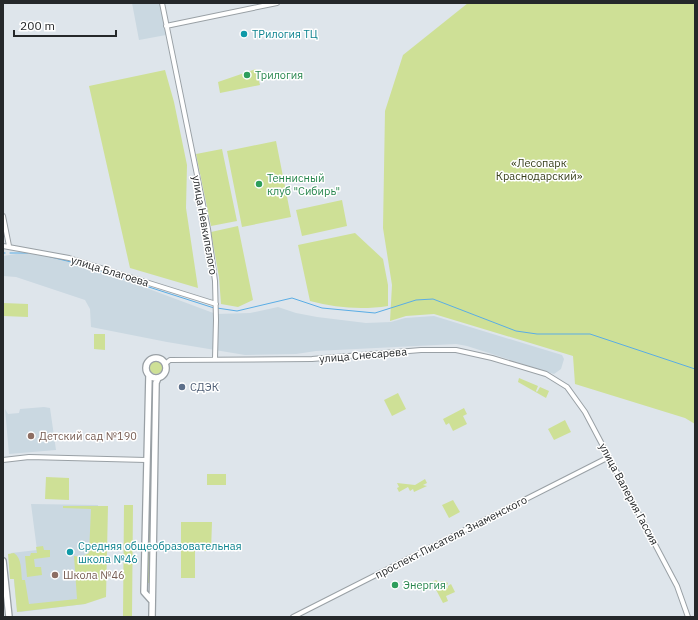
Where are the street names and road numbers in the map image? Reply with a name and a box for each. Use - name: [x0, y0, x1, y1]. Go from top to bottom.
- street label: улица Невкипелого: [189, 174, 221, 276]
- street label: улица Благоева: [69, 252, 151, 290]
- street label: улица Снесарева: [318, 344, 408, 366]
- street label: улица Валерия Гассия: [596, 441, 662, 547]
- street label: проспект Писателя Знаменского: [373, 492, 529, 582]

